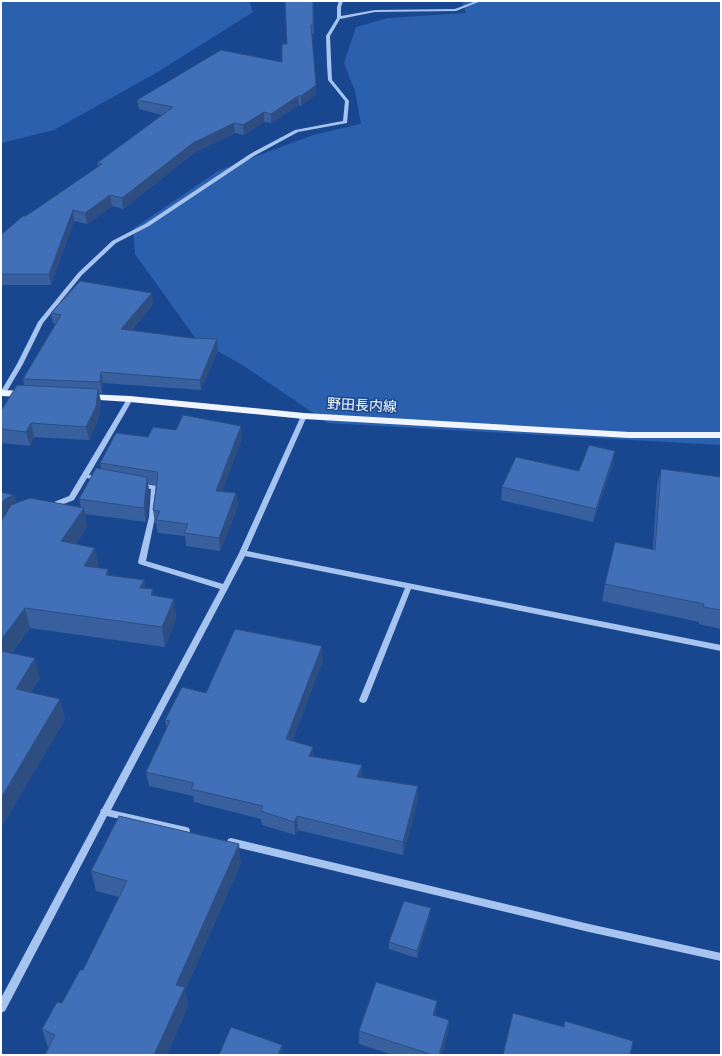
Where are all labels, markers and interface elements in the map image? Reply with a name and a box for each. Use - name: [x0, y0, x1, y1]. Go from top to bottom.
- street label: 野田長内線: [327, 395, 397, 416]

